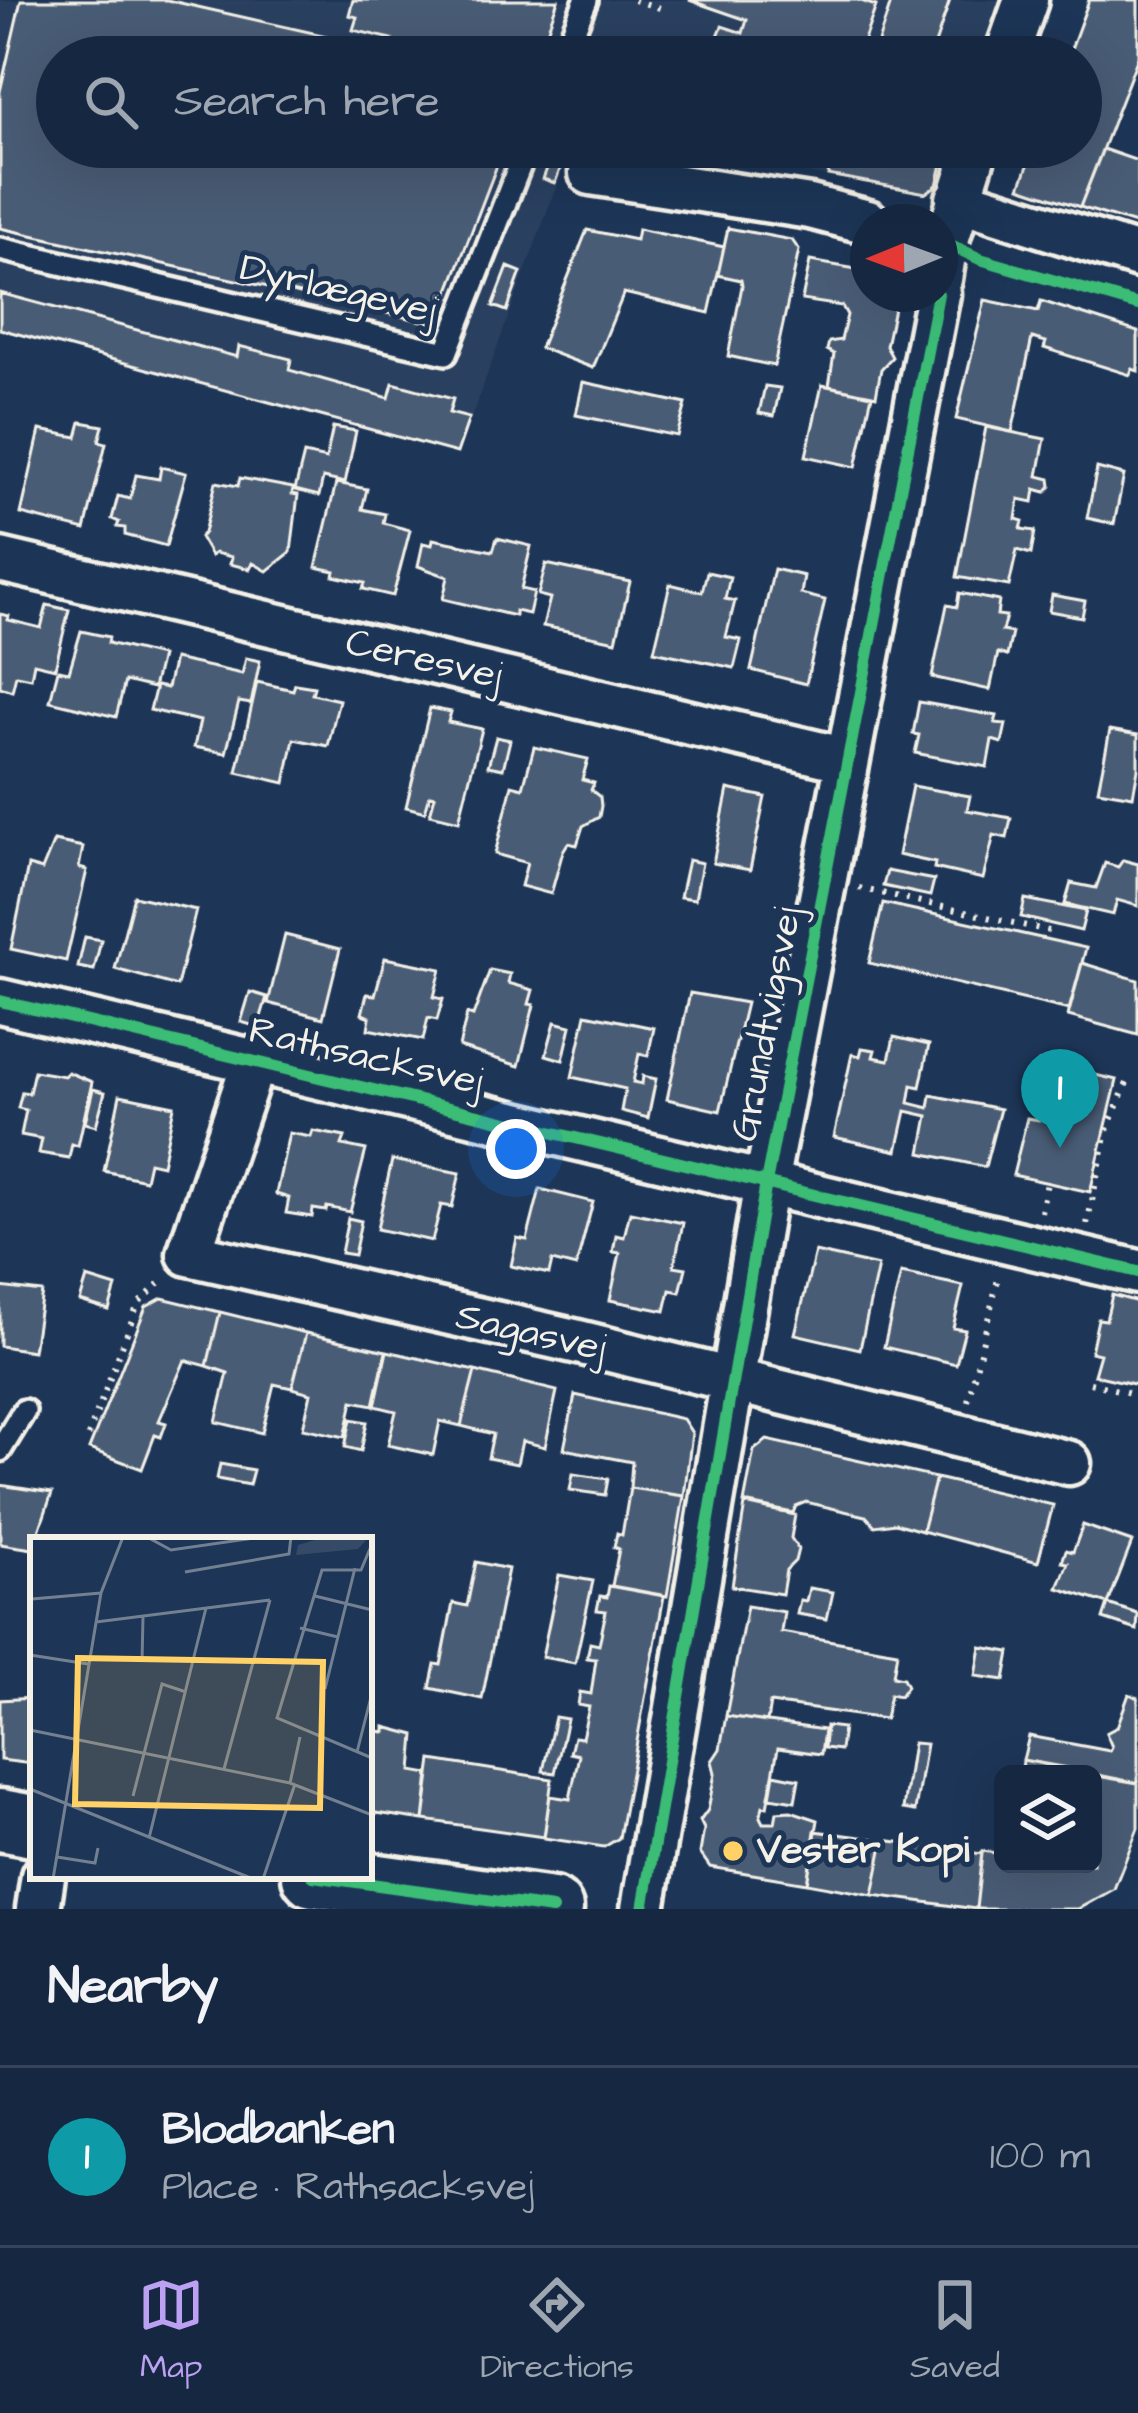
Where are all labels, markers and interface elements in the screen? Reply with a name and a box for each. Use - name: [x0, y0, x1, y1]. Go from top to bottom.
- search box: [36, 36, 1102, 168]
- icon: search: [78, 69, 144, 135]
- text: Search here: [174, 71, 440, 133]
- north arrow: [850, 204, 958, 312]
- street label: Dyrlægevej: [234, 241, 441, 340]
- street label: Ceresvej: [340, 616, 508, 704]
- street label: Grundtvigsvej: [718, 902, 816, 1146]
- street label: Rathsacksvej: [244, 1004, 488, 1110]
- pin: 1: [1021, 1049, 1099, 1148]
- your location: [486, 1119, 546, 1179]
- street label: Sagasvej: [451, 1290, 612, 1376]
- inset map: [30, 1537, 372, 1879]
- map controls: [994, 1765, 1102, 1873]
- button: layers: [994, 1765, 1102, 1873]
- place label: Vester Kopi: [756, 1824, 969, 1878]
- marker: Vester Kopi: [720, 1838, 746, 1864]
- text: Nearby: [48, 1952, 218, 2023]
- text: Blodbanken: [162, 2099, 395, 2161]
- text: 1: [85, 2130, 90, 2184]
- text: 100 m: [990, 2130, 1090, 2184]
- text: Place · Rathsacksvej: [162, 2161, 534, 2215]
- tab: Map: [138, 2272, 204, 2390]
- tab: Directions: [480, 2272, 634, 2390]
- tab: Saved: [910, 2272, 1000, 2390]

